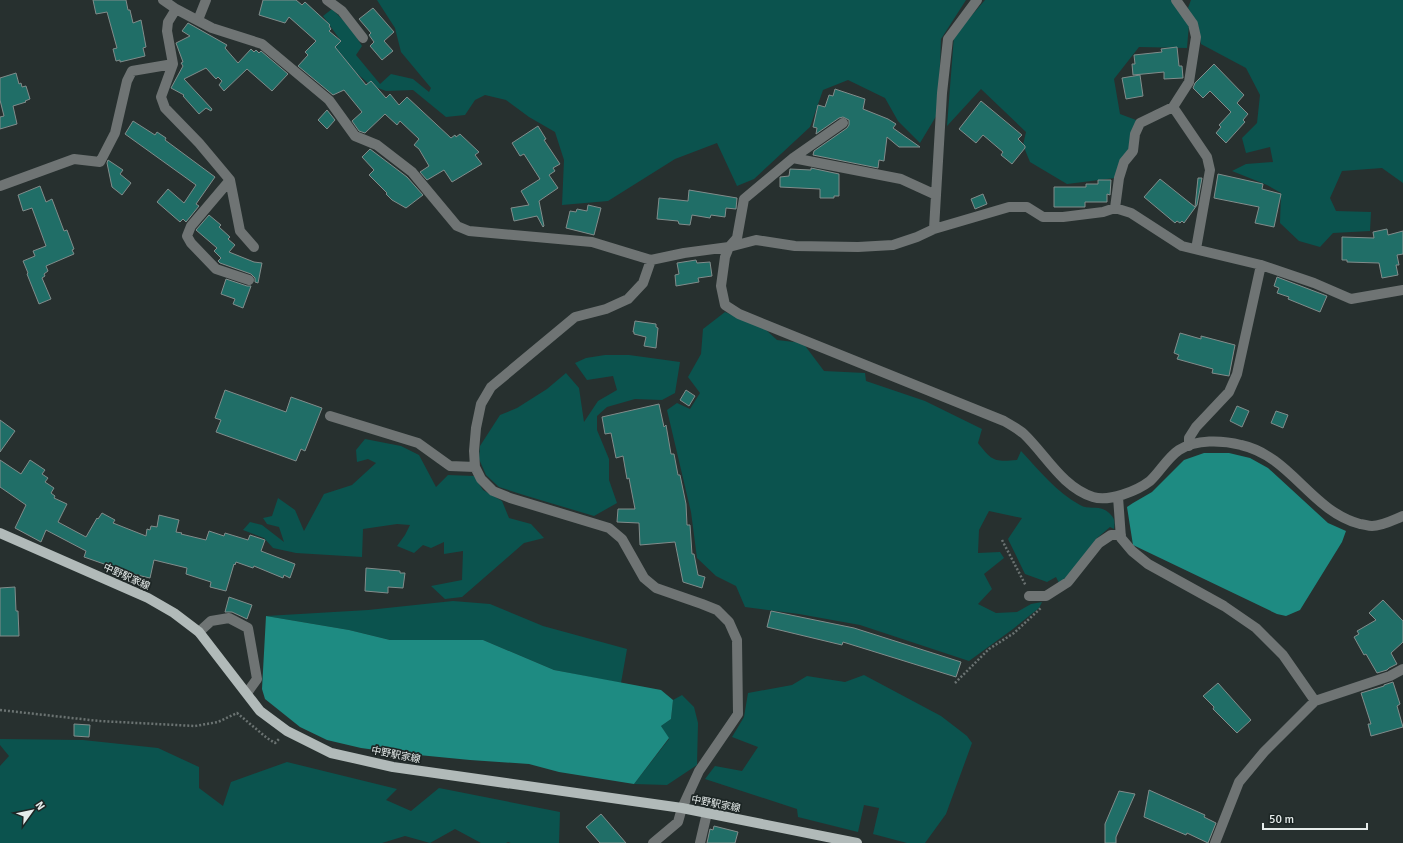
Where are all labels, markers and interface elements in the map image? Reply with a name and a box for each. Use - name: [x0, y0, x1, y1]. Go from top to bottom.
- street label: 中野駅家線: [101, 561, 152, 593]
- street label: 中野駅家線: [370, 744, 421, 766]
- north arrow: [12, 791, 52, 831]
- street label: 中野駅家線: [690, 793, 741, 815]
- text: N: [32, 799, 48, 813]
- scale bar: [1263, 805, 1367, 831]
- text: 50 m: [1269, 812, 1294, 827]

